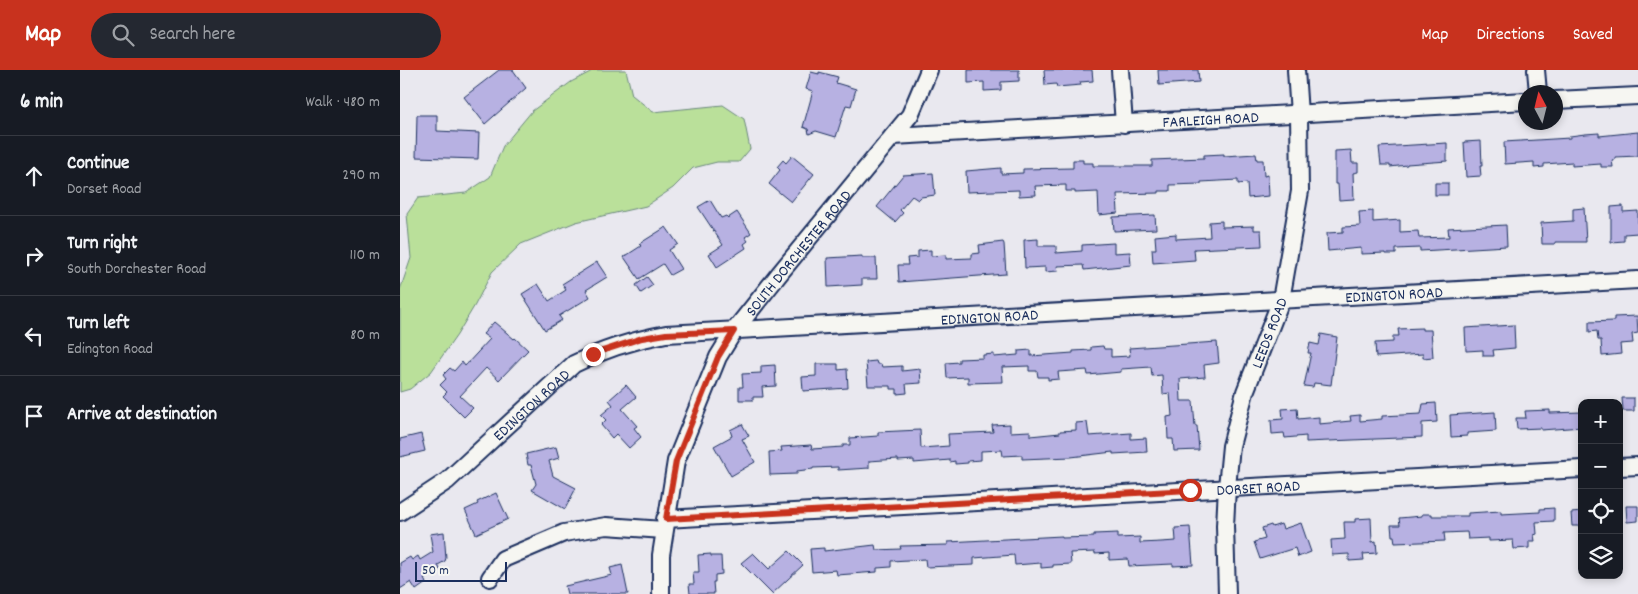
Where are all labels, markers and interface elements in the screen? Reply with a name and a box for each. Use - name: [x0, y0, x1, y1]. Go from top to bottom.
- search box: [91, 13, 441, 58]
- text: Map: [25, 18, 61, 52]
- icon: search: [109, 21, 137, 49]
- text: Search here: [149, 22, 235, 49]
- text: Map: [1421, 23, 1448, 48]
- text: Directions: [1476, 23, 1545, 48]
- text: Saved: [1573, 23, 1613, 48]
- north arrow: [1518, 85, 1563, 130]
- text: 6 min: [20, 88, 63, 118]
- text: Walk · 480 m: [306, 91, 380, 114]
- street label: FARLEIGH ROAD: [1162, 107, 1259, 135]
- text: Continue: [67, 151, 129, 178]
- icon: ahead: [20, 162, 48, 190]
- text: 290 m: [342, 164, 380, 187]
- text: Dorset Road: [67, 178, 142, 201]
- street label: SOUTH DORCHESTER ROAD: [741, 186, 858, 322]
- text: Turn right: [67, 231, 138, 258]
- icon: right: [20, 242, 48, 270]
- text: 110 m: [350, 244, 380, 267]
- text: South Dorchester Road: [67, 258, 206, 281]
- street label: EDINGTON ROAD: [1345, 282, 1443, 310]
- street label: LEEDS ROAD: [1246, 295, 1295, 372]
- street label: EDINGTON ROAD: [940, 304, 1039, 333]
- text: Turn left: [67, 311, 130, 338]
- icon: left: [20, 322, 48, 350]
- text: 80 m: [350, 324, 380, 347]
- text: Edington Road: [67, 338, 153, 361]
- route end: [582, 343, 605, 366]
- street label: EDINGTON ROAD: [489, 364, 576, 447]
- map controls: [1578, 399, 1623, 579]
- button: +: [1578, 399, 1623, 444]
- icon: arrive: [20, 402, 48, 430]
- text: Arrive at destination: [67, 402, 217, 429]
- button: −: [1578, 444, 1623, 489]
- street label: DORSET ROAD: [1216, 475, 1301, 503]
- route start: [1179, 479, 1202, 502]
- button: locate: [1578, 489, 1623, 534]
- button: layers: [1578, 534, 1623, 579]
- scale bar: [415, 559, 508, 582]
- text: 50 m: [422, 561, 449, 581]

